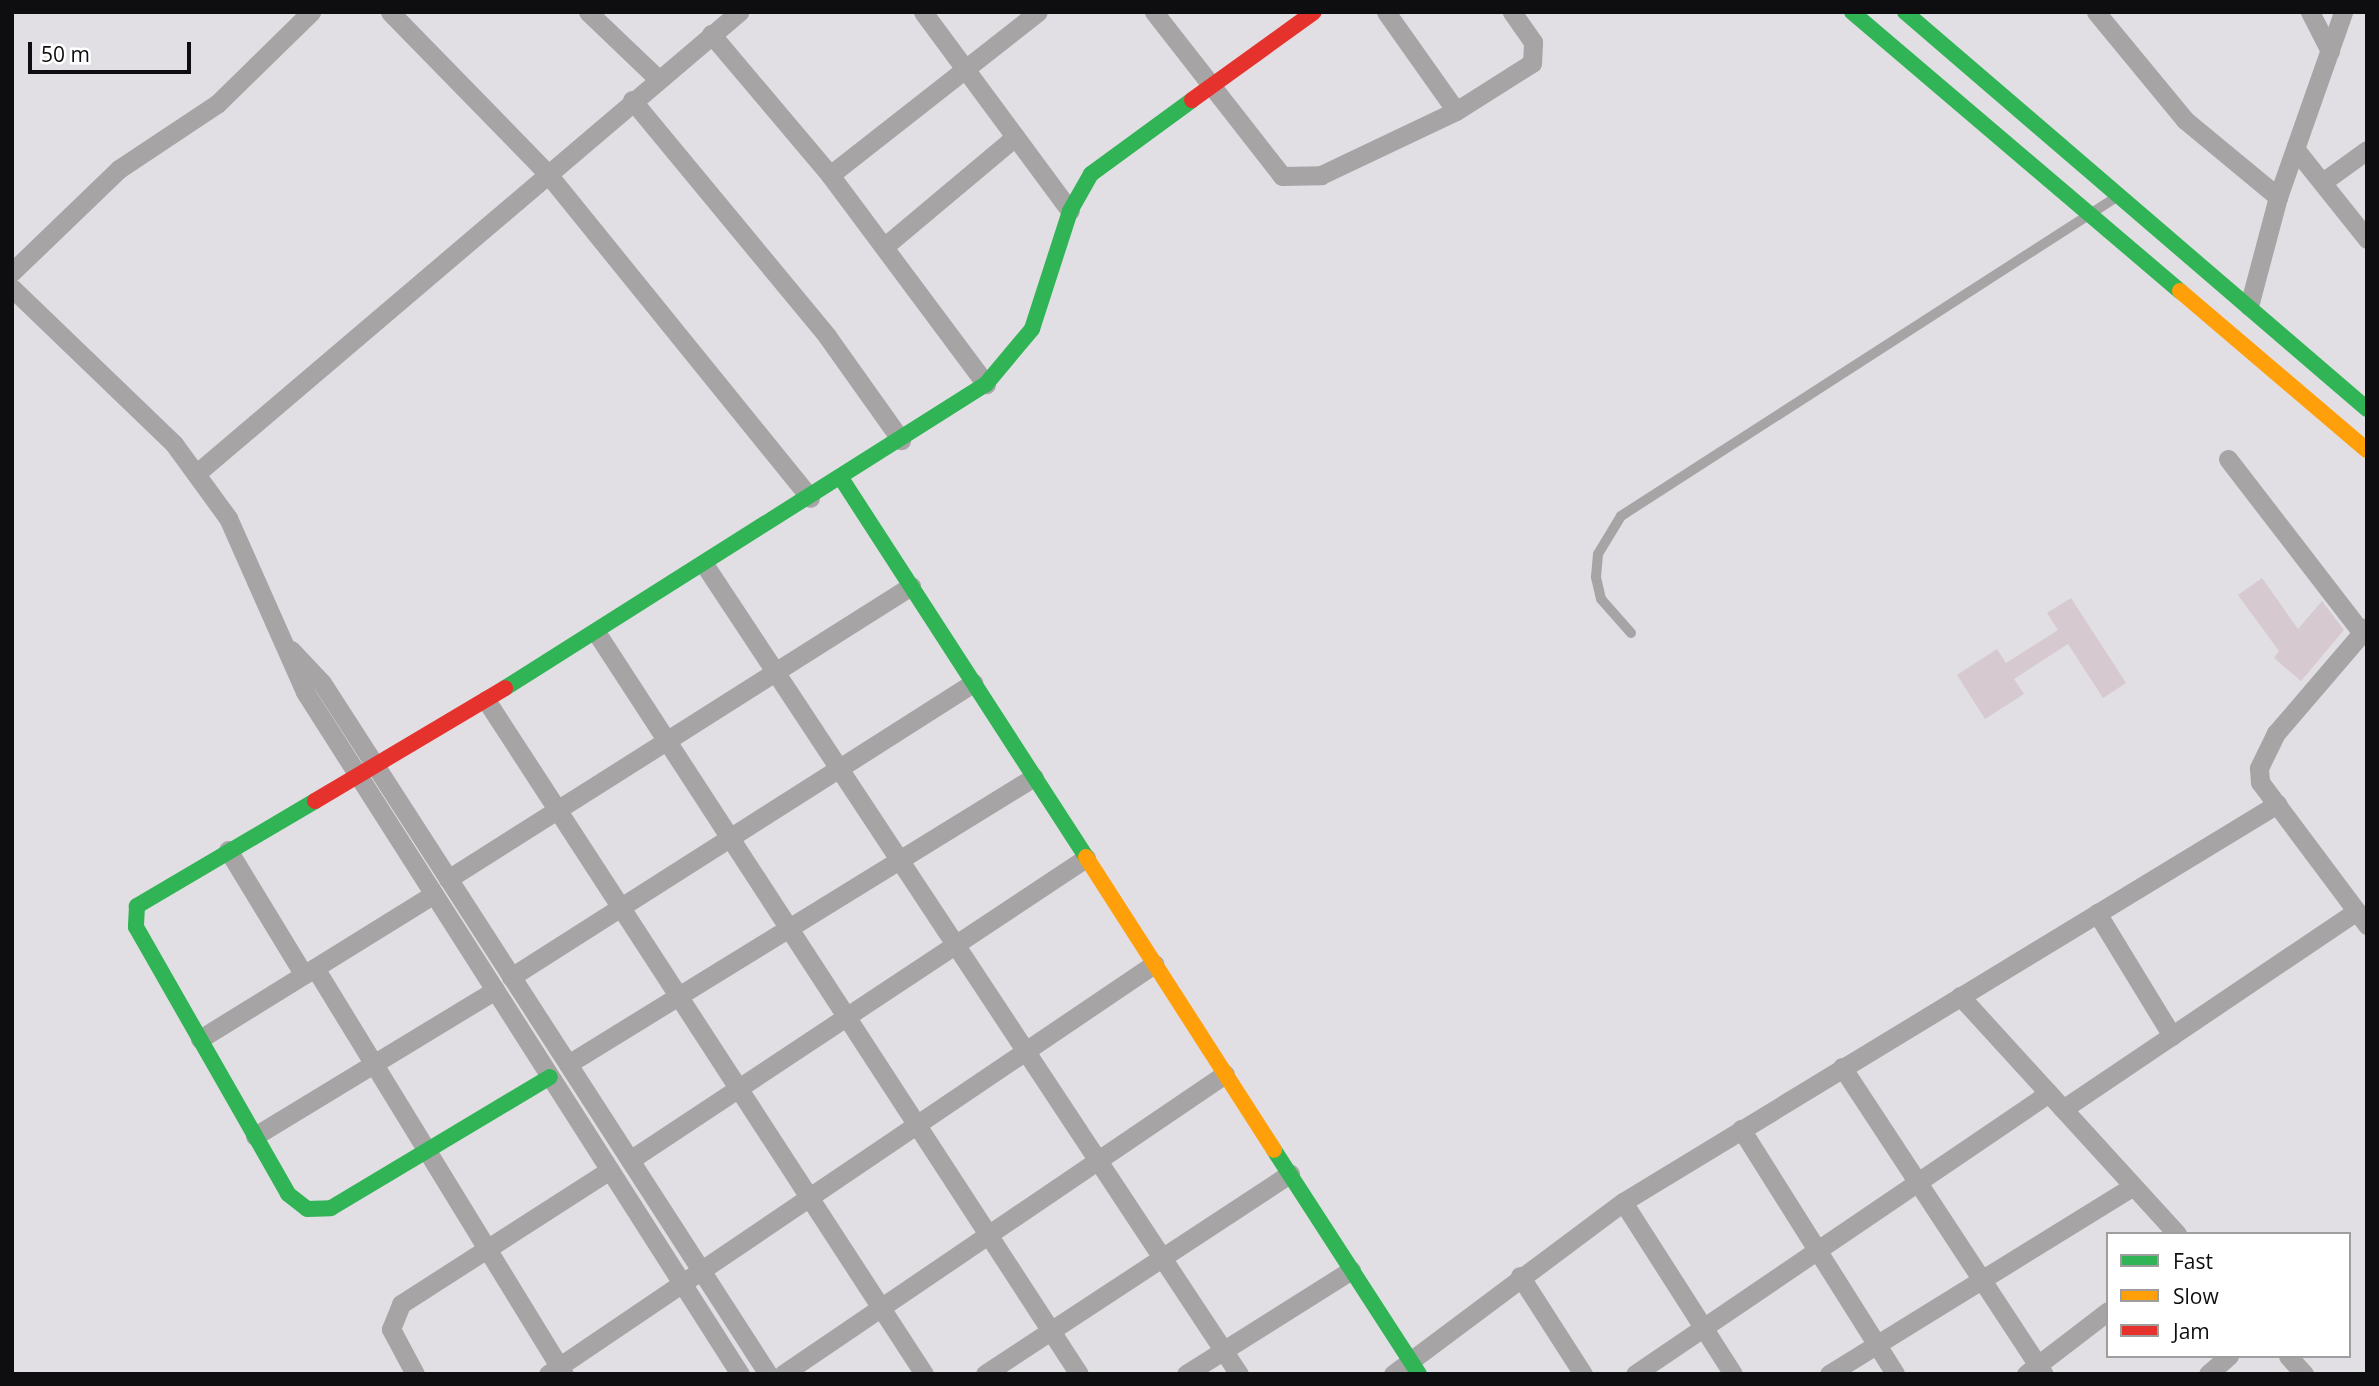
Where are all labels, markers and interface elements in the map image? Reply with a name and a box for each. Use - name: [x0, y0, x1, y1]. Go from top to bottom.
- scale bar: [32, 28, 194, 72]
- text: 50 m: [41, 40, 90, 68]
- legend: [2106, 1232, 2351, 1358]
- text: Fast: [2173, 1247, 2213, 1275]
- text: Slow: [2173, 1282, 2219, 1310]
- text: Jam: [2173, 1317, 2210, 1345]

